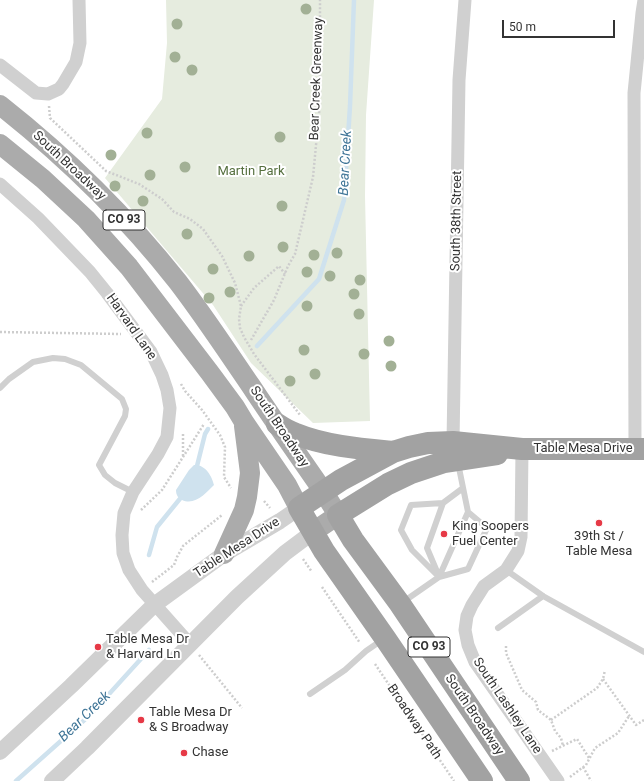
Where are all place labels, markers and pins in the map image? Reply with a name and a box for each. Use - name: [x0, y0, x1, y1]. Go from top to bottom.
- marker: 39th St / Table Mesa: [594, 518, 604, 528]
- place label: King Soopers Fuel Center: [452, 519, 529, 550]
- marker: King Soopers Fuel Center: [439, 529, 449, 539]
- place label: 39th St / Table Mesa: [566, 529, 632, 560]
- place label: Table Mesa Dr & Harvard Ln: [106, 632, 189, 663]
- marker: Table Mesa Dr & Harvard Ln: [93, 642, 103, 652]
- place label: Table Mesa Dr & S Broadway: [149, 705, 232, 736]
- marker: Table Mesa Dr & S Broadway: [136, 715, 146, 725]
- place label: Chase: [192, 745, 228, 761]
- marker: Chase: [179, 748, 189, 758]

